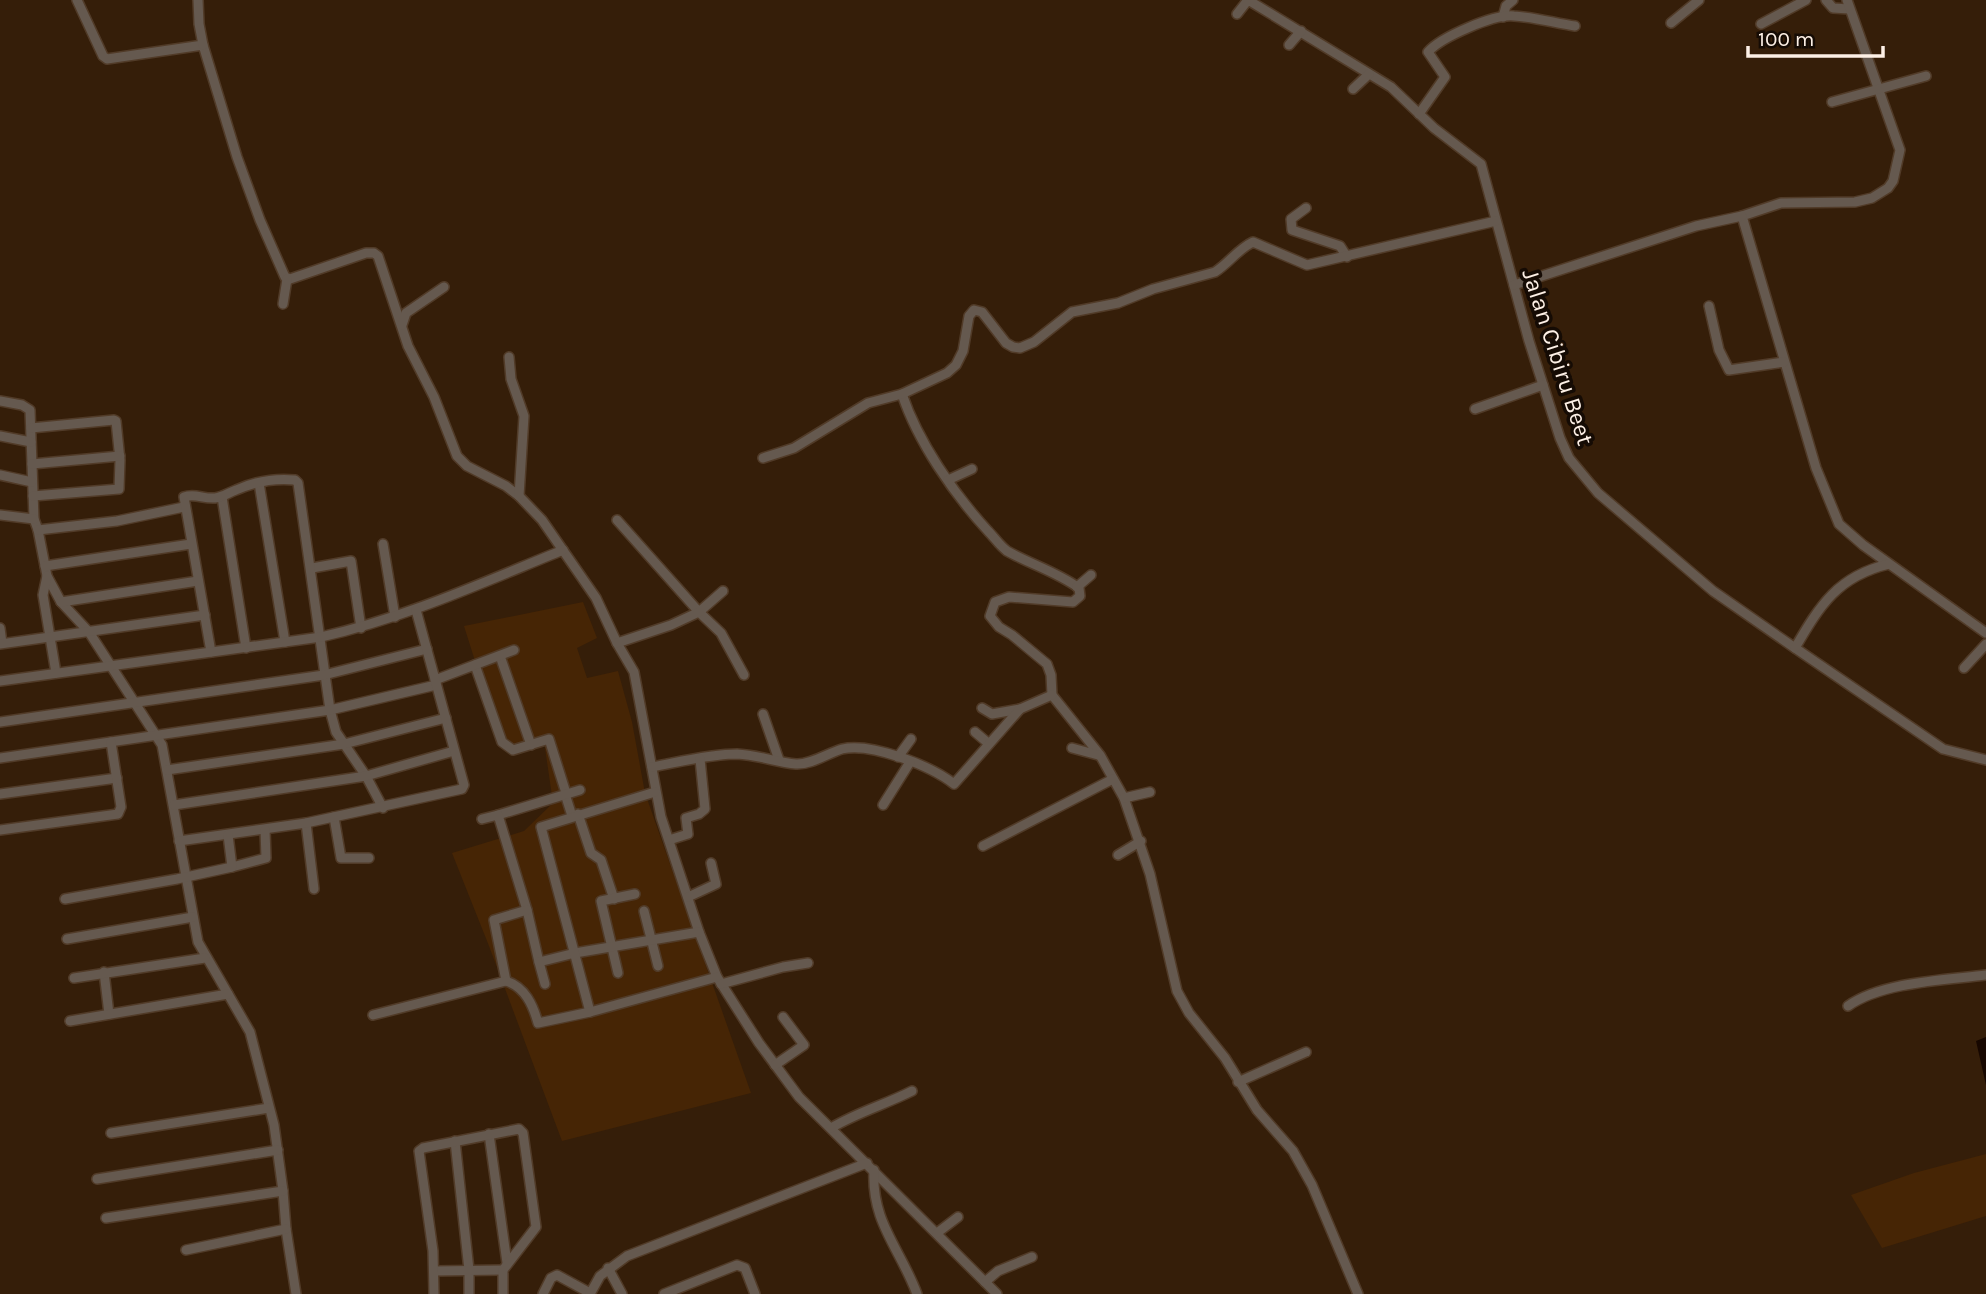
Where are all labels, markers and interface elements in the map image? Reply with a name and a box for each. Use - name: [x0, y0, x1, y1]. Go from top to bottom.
- scale bar: [1748, 14, 1883, 58]
- text: 100 m: [1758, 27, 1815, 51]
- street label: Jalan Cibiru Beet: [1516, 265, 1600, 449]

